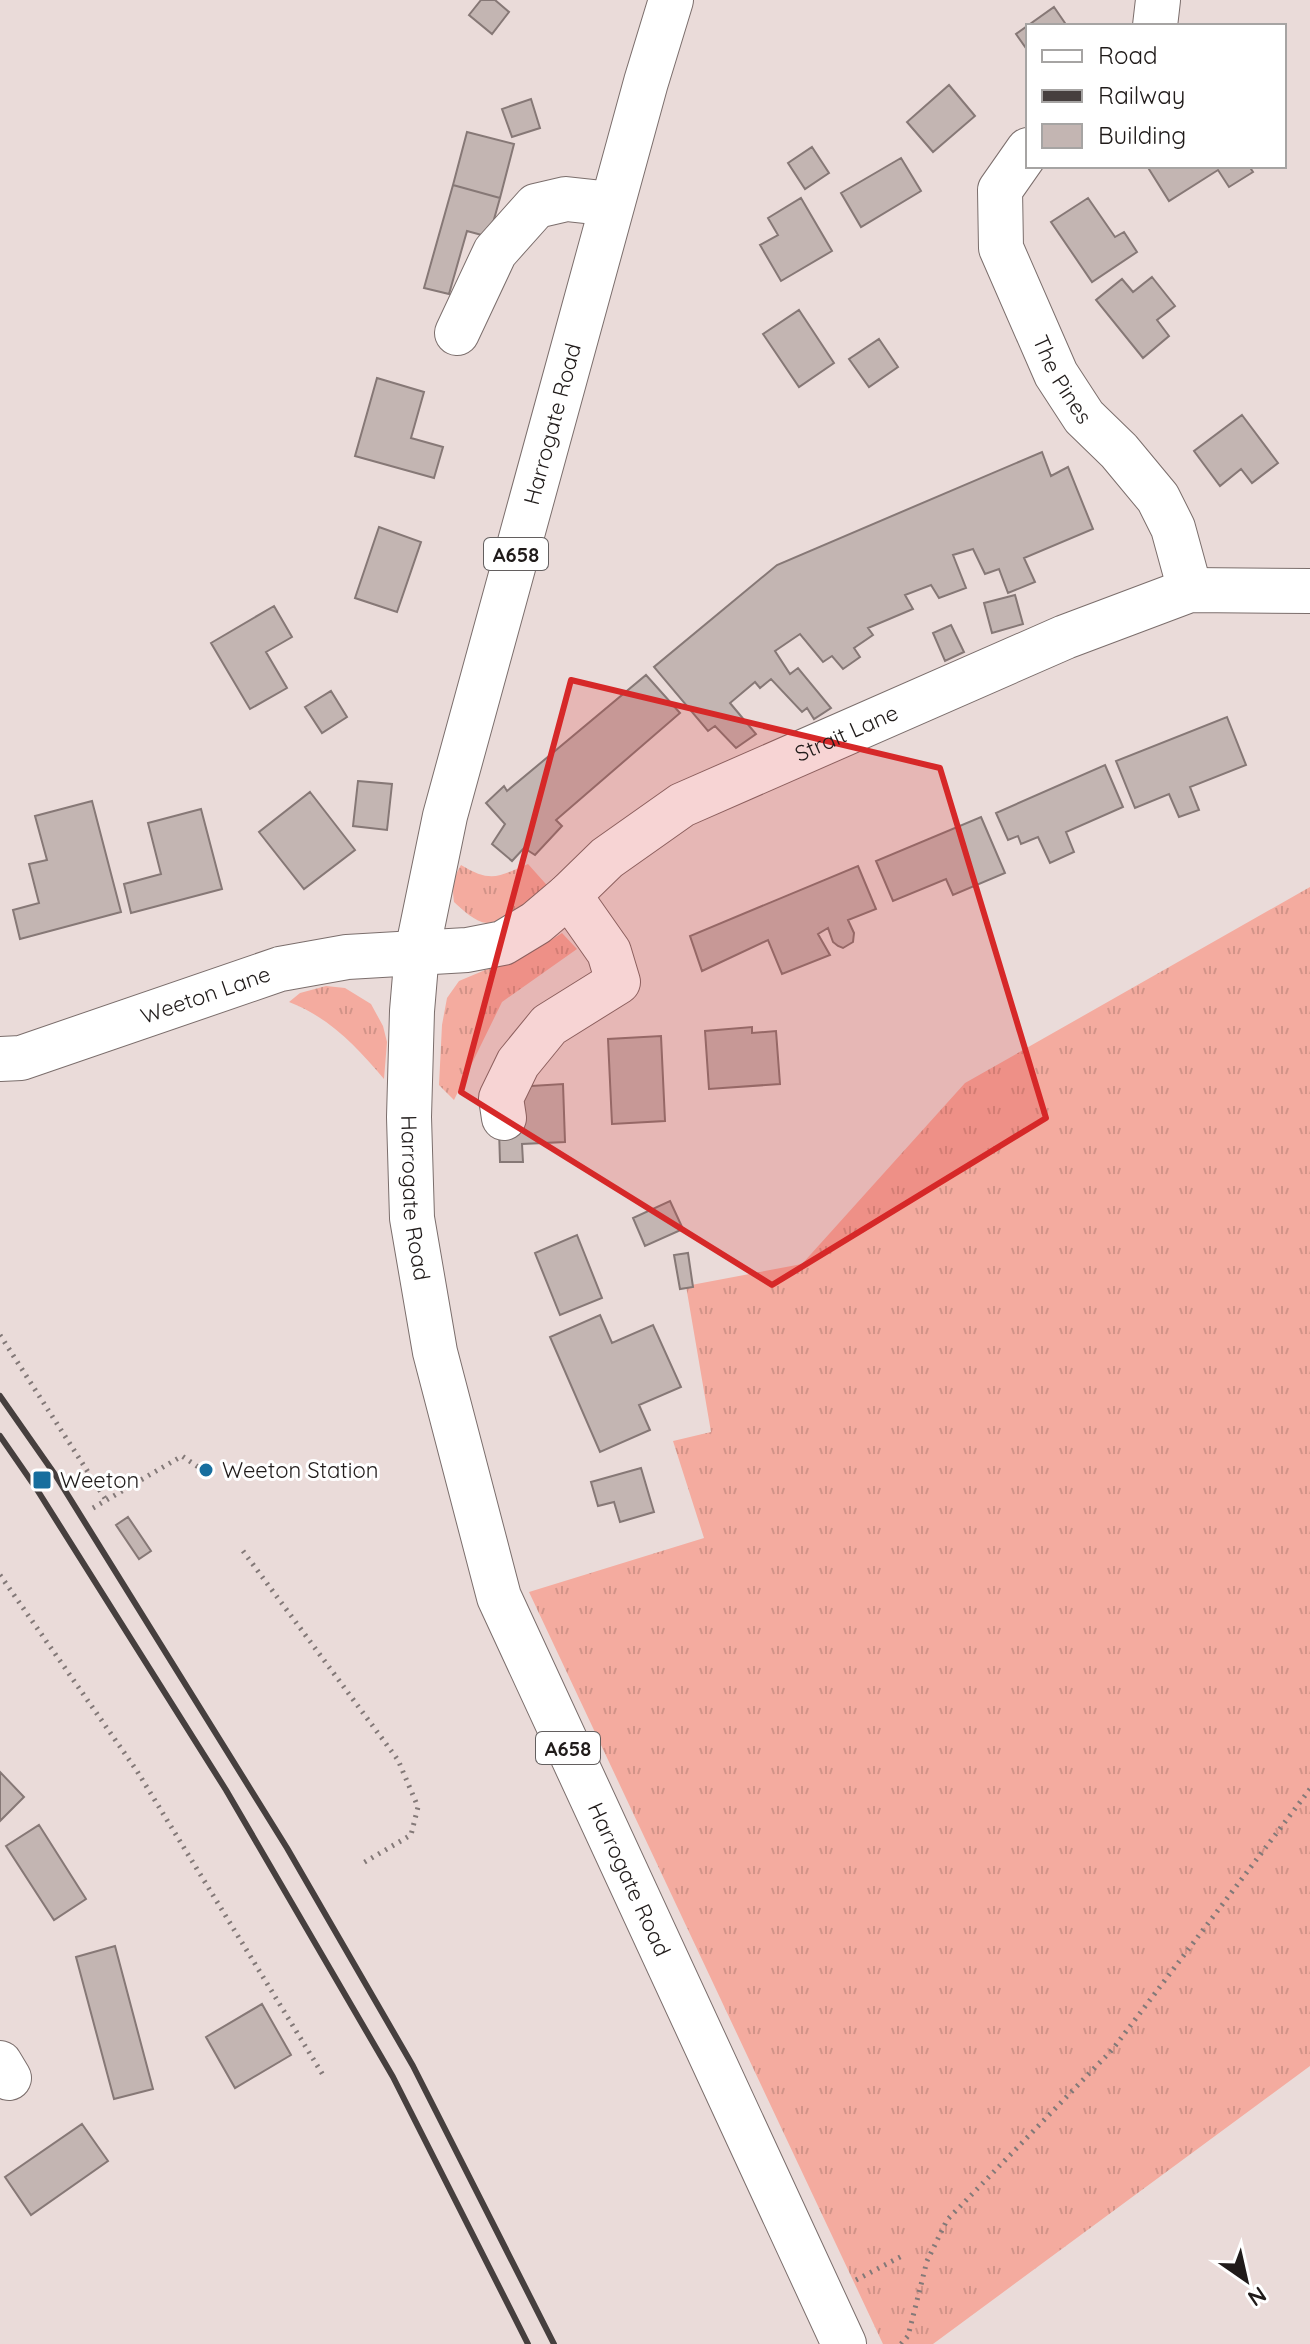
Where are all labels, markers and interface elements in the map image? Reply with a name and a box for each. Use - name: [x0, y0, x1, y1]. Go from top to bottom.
- legend: [1026, 24, 1286, 168]
- text: Road: [1098, 40, 1158, 70]
- text: Railway: [1098, 80, 1185, 110]
- text: Building: [1098, 120, 1186, 150]
- street label: The Pines: [1027, 331, 1099, 429]
- street label: Harrogate Road: [517, 340, 587, 508]
- road number: A658: [484, 538, 548, 570]
- street label: Strait Lane: [790, 698, 902, 768]
- street label: Weeton Lane: [137, 959, 274, 1030]
- street label: Harrogate Road: [395, 1115, 437, 1283]
- place label: Weeton Station: [222, 1456, 378, 1484]
- marker: Weeton Station: [197, 1461, 215, 1479]
- place label: Weeton: [60, 1466, 139, 1494]
- marker: Weeton: [31, 1469, 53, 1491]
- road number: A658: [536, 1732, 600, 1764]
- street label: Harrogate Road: [582, 1798, 677, 1961]
- north arrow: [1206, 2240, 1286, 2320]
- text: N: [1243, 2280, 1272, 2313]

